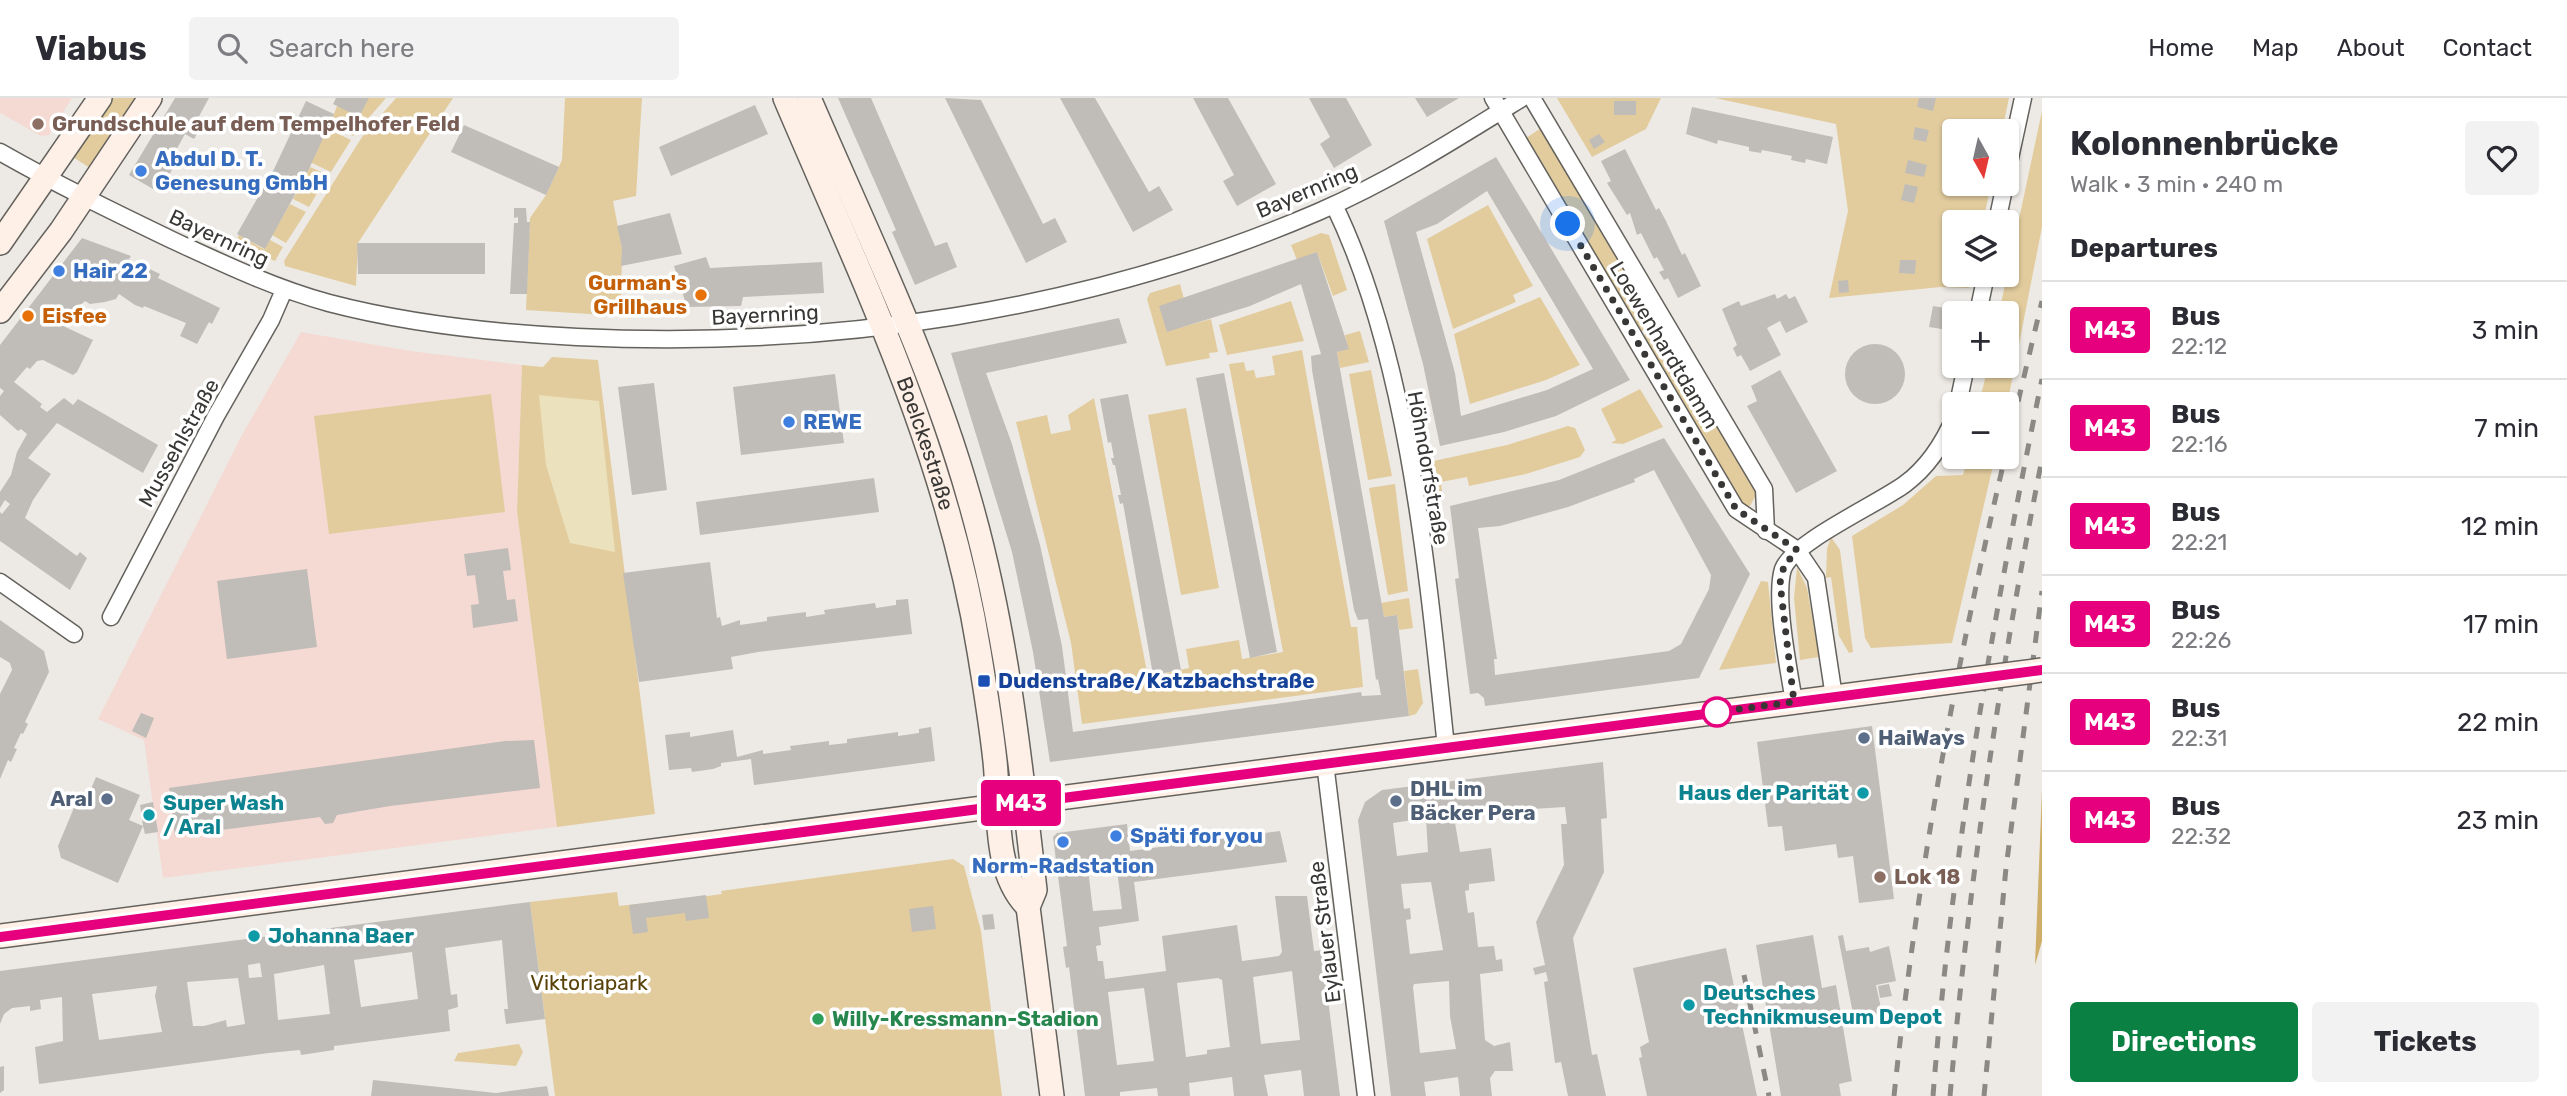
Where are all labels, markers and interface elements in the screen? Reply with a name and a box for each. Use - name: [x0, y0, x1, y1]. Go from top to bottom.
- search box: [189, 17, 679, 80]
- text: Viabus: [35, 29, 147, 68]
- icon: search: [213, 29, 251, 67]
- text: Search here: [269, 33, 415, 64]
- text: Home: [2148, 34, 2214, 62]
- text: Map: [2252, 34, 2299, 62]
- text: About: [2337, 34, 2405, 62]
- text: Contact: [2443, 34, 2532, 62]
- place label: Grundschule auf dem Tempelhofer Feld: [52, 111, 460, 136]
- marker: Grundschule auf dem Tempelhofer Feld: [30, 116, 46, 132]
- north arrow: [1942, 119, 2020, 196]
- map controls: [1942, 119, 2019, 469]
- button: heart: [2465, 121, 2539, 195]
- text: Kolonnenbrücke: [2070, 124, 2339, 163]
- place label: Abdul D. T. Genesung GmbH: [155, 146, 328, 195]
- street label: Bayernring: [1252, 158, 1361, 223]
- marker: Abdul D. T. Genesung GmbH: [133, 163, 149, 179]
- text: Walk · 3 min · 240 m: [2070, 170, 2283, 198]
- street label: Bayernring: [165, 204, 273, 272]
- your location: [1550, 206, 1585, 241]
- button: layers: [1942, 210, 2019, 287]
- text: Departures: [2070, 233, 2218, 264]
- street label: Loewenhardtdamm: [1605, 257, 1724, 433]
- place label: Hair 22: [73, 258, 148, 283]
- marker: Hair 22: [51, 263, 67, 279]
- place label: Gurman's Grillhaus: [588, 270, 687, 319]
- marker: Gurman's Grillhaus: [693, 287, 709, 303]
- street label: Bayernring: [711, 299, 819, 330]
- button: +: [1942, 301, 2019, 378]
- text: Bus: [2171, 301, 2220, 332]
- place label: Eisfee: [42, 303, 107, 328]
- marker: Eisfee: [20, 308, 36, 324]
- text: 3 min: [2472, 315, 2539, 346]
- text: M43: [2084, 316, 2136, 344]
- text: 22:12: [2171, 332, 2227, 360]
- street label: Boelckestraße: [892, 373, 960, 513]
- street label: Mussehlstraße: [133, 374, 224, 511]
- street label: Höhndorfstraße: [1403, 389, 1454, 547]
- button: −: [1942, 392, 2019, 469]
- text: Bus: [2171, 399, 2220, 430]
- place label: REWE: [803, 409, 862, 434]
- text: 7 min: [2474, 413, 2539, 444]
- marker: REWE: [781, 414, 797, 430]
- text: M43: [2084, 414, 2136, 442]
- text: 22:16: [2171, 430, 2228, 458]
- text: Bus: [2171, 497, 2220, 528]
- text: 12 min: [2461, 511, 2539, 542]
- text: M43: [2084, 512, 2136, 540]
- text: 22:21: [2171, 528, 2227, 556]
- text: Bus: [2171, 595, 2220, 626]
- text: 17 min: [2463, 609, 2539, 640]
- text: M43: [2084, 610, 2136, 638]
- text: 22:26: [2171, 626, 2231, 654]
- place label: Dudenstraße/Katzbachstraße: [998, 668, 1315, 693]
- marker: Dudenstraße/Katzbachstraße: [976, 673, 992, 689]
- text: Bus: [2171, 693, 2220, 724]
- unlabelled marker: [1702, 697, 1732, 727]
- text: 22 min: [2457, 707, 2539, 738]
- text: M43: [2084, 708, 2136, 736]
- text: 22:31: [2171, 724, 2227, 752]
- place label: HaiWays: [1878, 725, 1965, 750]
- marker: HaiWays: [1856, 730, 1872, 746]
- place label: DHL im Bäcker Pera: [1410, 776, 1536, 825]
- line badge: M43: [981, 780, 1061, 826]
- place label: Haus der Parität: [1678, 780, 1849, 805]
- marker: Haus der Parität: [1855, 785, 1871, 801]
- place label: Aral: [50, 786, 93, 811]
- text: M43: [995, 789, 1047, 817]
- place label: Super Wash / Aral: [163, 790, 284, 839]
- marker: Aral: [99, 791, 115, 807]
- text: Bus: [2171, 791, 2220, 822]
- marker: DHL im Bäcker Pera: [1388, 793, 1404, 809]
- text: 23 min: [2457, 805, 2539, 836]
- text: M43: [2084, 806, 2136, 834]
- marker: Super Wash / Aral: [141, 807, 157, 823]
- text: 22:32: [2171, 822, 2231, 850]
- place label: Späti for you: [1130, 823, 1263, 848]
- marker: Späti for you: [1108, 828, 1124, 844]
- marker: Norm-Radstation: [1055, 834, 1071, 850]
- place label: Norm-Radstation: [972, 853, 1154, 878]
- street label: Eylauer Straße: [1303, 860, 1346, 1004]
- place label: Lok 18: [1894, 864, 1961, 889]
- marker: Lok 18: [1872, 869, 1888, 885]
- place label: Johanna Baer: [268, 923, 414, 948]
- marker: Johanna Baer: [246, 928, 262, 944]
- park label: Viktoriapark: [530, 970, 648, 995]
- place label: Deutsches Technikmuseum Depot: [1703, 980, 1942, 1029]
- marker: Deutsches Technikmuseum Depot: [1681, 997, 1697, 1013]
- button: Directions: [2070, 1002, 2298, 1082]
- button: Tickets: [2312, 1002, 2539, 1082]
- place label: Willy-Kressmann-Stadion: [832, 1006, 1099, 1031]
- marker: Willy-Kressmann-Stadion: [810, 1011, 826, 1027]

